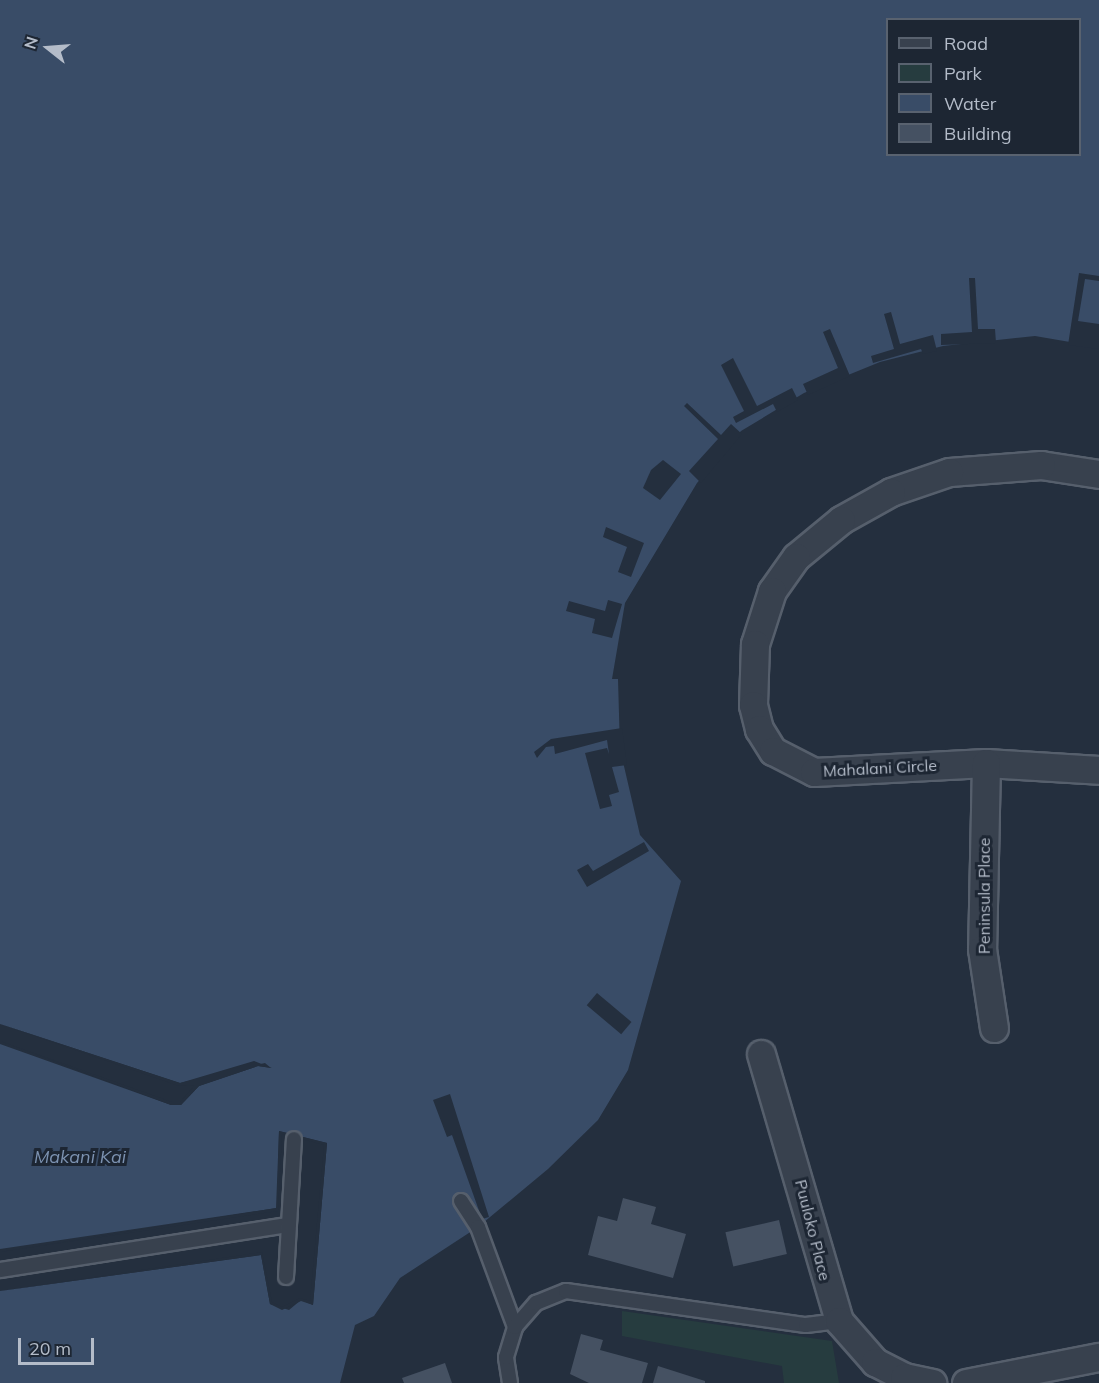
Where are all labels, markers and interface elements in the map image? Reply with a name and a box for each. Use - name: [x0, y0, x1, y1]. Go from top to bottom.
- north arrow: [18, 18, 78, 78]
- legend: [886, 18, 1081, 156]
- text: Road: [944, 32, 988, 55]
- text: N: [19, 34, 42, 51]
- text: Park: [944, 62, 982, 85]
- text: Water: [944, 92, 996, 115]
- text: Building: [944, 122, 1012, 145]
- street label: Mahalani Circle: [823, 755, 937, 781]
- street label: Peninsula Place: [974, 838, 994, 954]
- water label: Makani Kai: [34, 1146, 126, 1168]
- street label: Puuloko Place: [791, 1178, 835, 1282]
- scale bar: [21, 1326, 98, 1364]
- text: 20 m: [29, 1337, 71, 1360]

